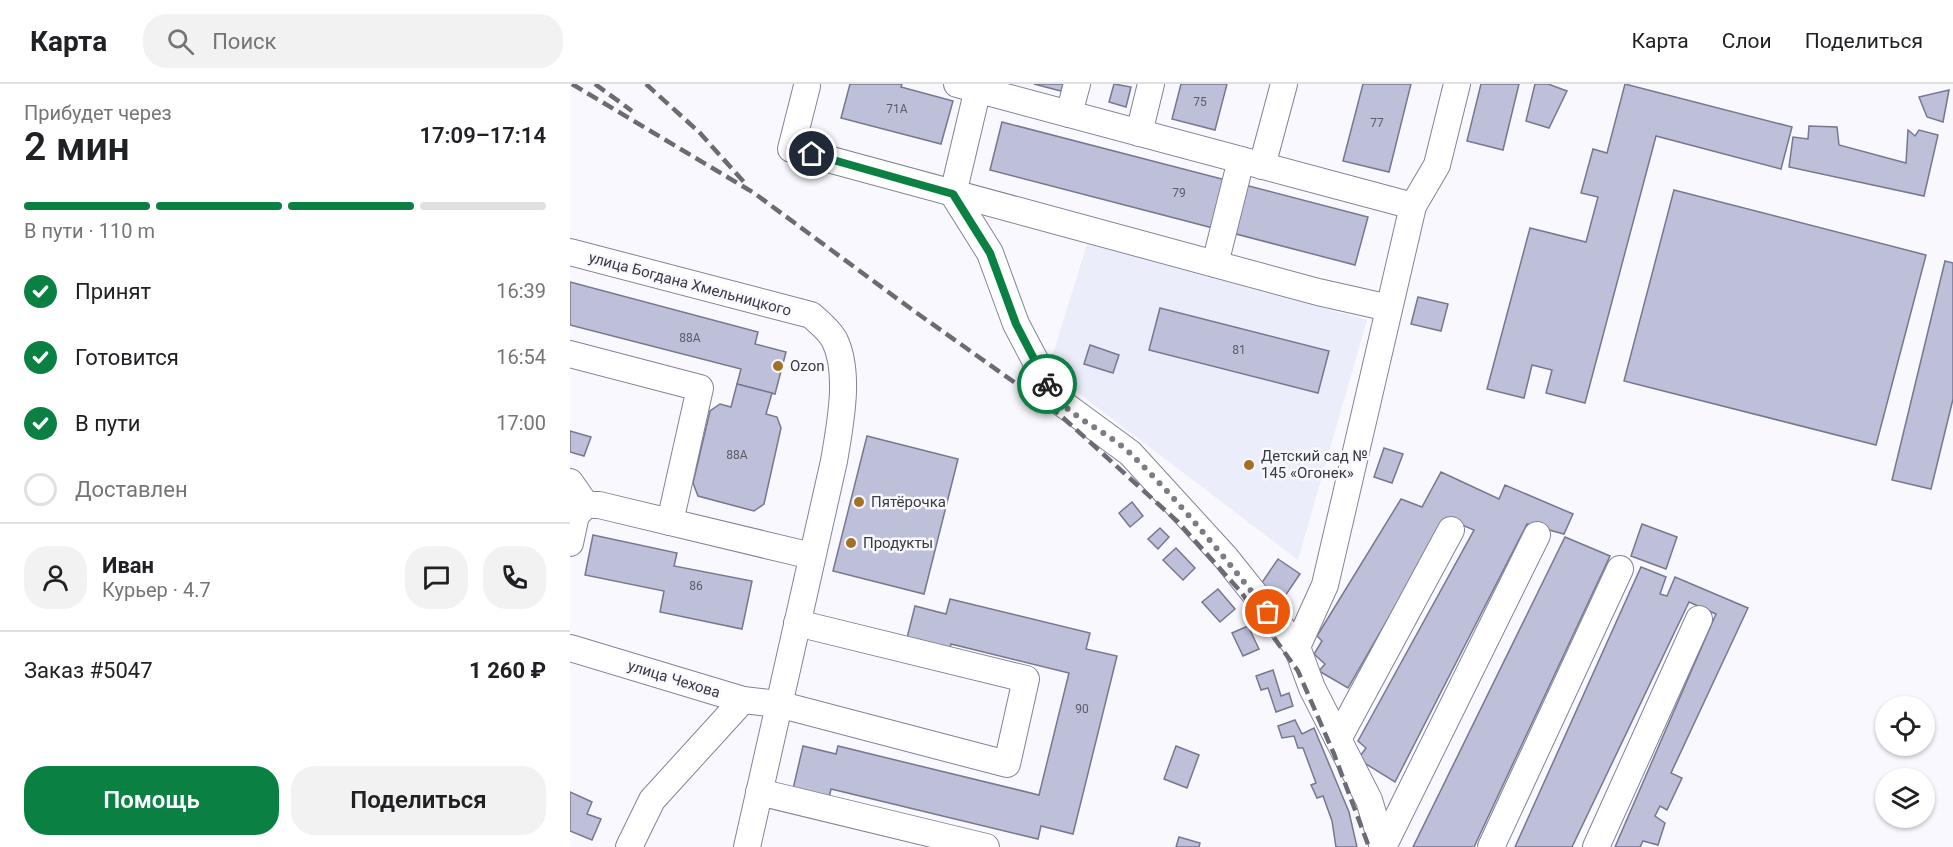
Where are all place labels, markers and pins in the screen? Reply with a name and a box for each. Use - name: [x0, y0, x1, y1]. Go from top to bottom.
- pin: [786, 128, 837, 179]
- place label: Ozon: [790, 357, 824, 375]
- marker: Ozon: [771, 359, 785, 373]
- place label: Детский сад № 145 «Огонек»: [1261, 447, 1368, 482]
- marker: Детский сад № 145 «Огонек»: [1242, 458, 1256, 472]
- place label: Пятёрочка: [871, 493, 946, 511]
- marker: Пятёрочка: [852, 495, 866, 509]
- place label: Продукты: [863, 534, 933, 552]
- marker: Продукты: [844, 536, 858, 550]
- pin: [1242, 586, 1293, 637]

